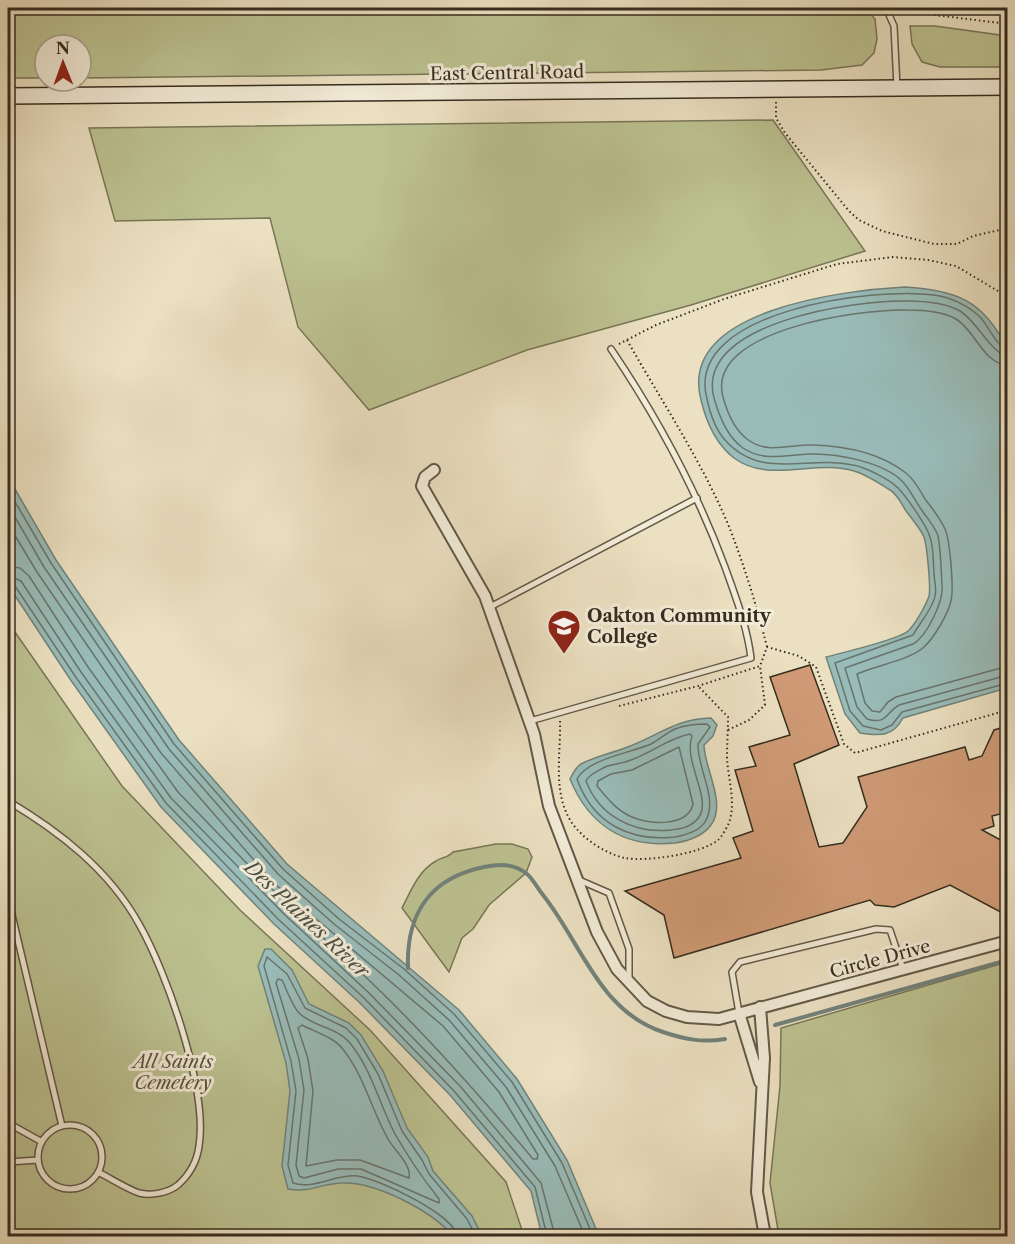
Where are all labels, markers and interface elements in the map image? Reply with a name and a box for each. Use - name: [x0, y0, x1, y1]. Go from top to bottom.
- north arrow: [33, 33, 93, 93]
- text: N: [56, 38, 70, 58]
- street label: East Central Road: [430, 61, 584, 85]
- place label: Oakton Community College: [587, 605, 772, 648]
- school or university icon: Oakton Community College: [546, 608, 582, 655]
- water label: Des Plaines River: [238, 854, 375, 984]
- street label: Circle Drive: [827, 935, 933, 983]
- park label: All Saints Cemetery: [130, 1051, 213, 1094]

